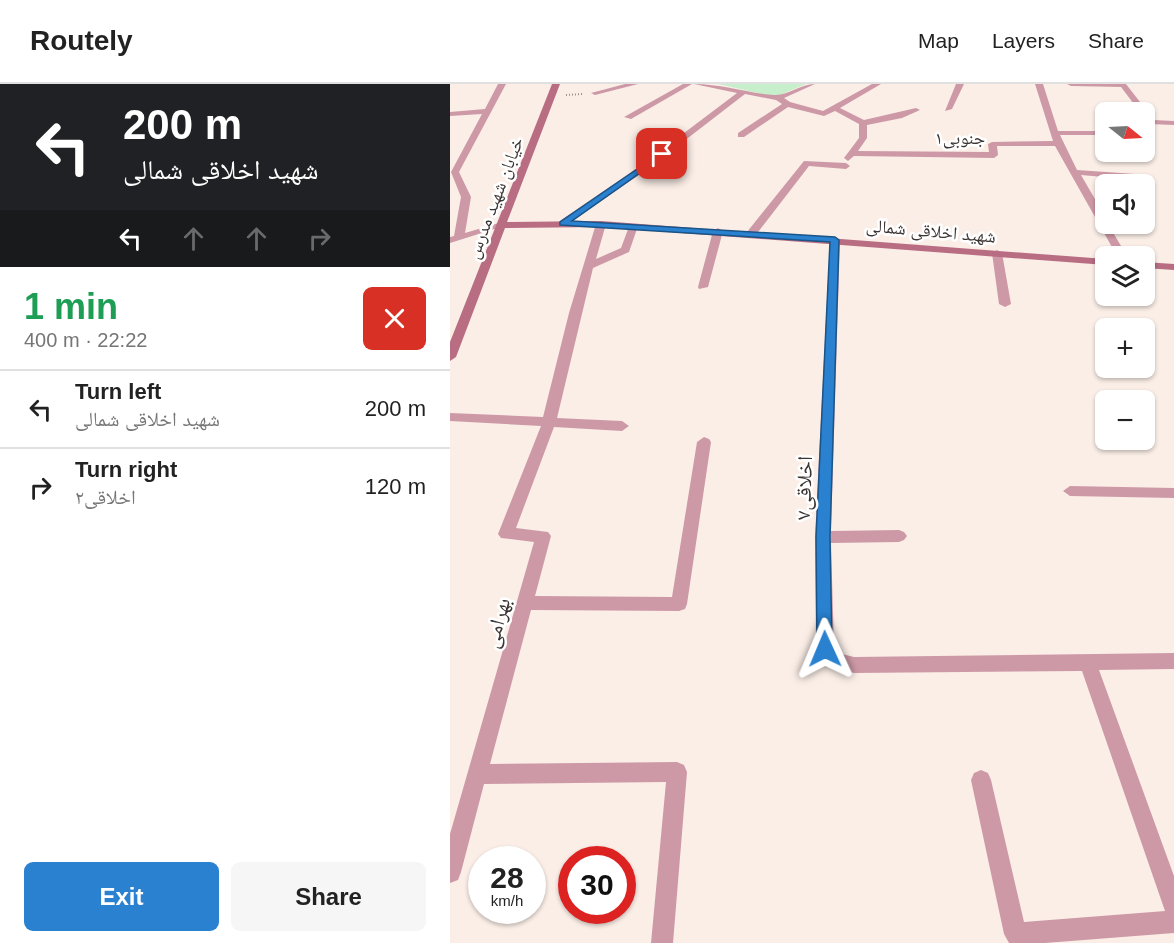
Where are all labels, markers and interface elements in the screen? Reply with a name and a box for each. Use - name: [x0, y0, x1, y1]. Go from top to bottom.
- text: Routely: [30, 25, 133, 56]
- text: Map: [918, 29, 959, 52]
- text: Layers: [992, 29, 1055, 52]
- text: Share: [1088, 29, 1144, 52]
- text: 200 m: [123, 101, 242, 148]
- north arrow: [1095, 102, 1155, 162]
- map controls: [1095, 102, 1155, 450]
- icon: left: [24, 108, 102, 186]
- pin: [636, 128, 687, 179]
- street label: جنوبی۱: [935, 128, 985, 149]
- street label: خیابان شهید مدرس: [463, 135, 528, 262]
- icon: arrive: [645, 137, 678, 170]
- text: شهید اخلاقی شمالی: [123, 155, 319, 185]
- button: sound: [1095, 174, 1155, 234]
- street label: شهید اخلاقی شمالی: [865, 215, 997, 248]
- icon: left: [114, 222, 147, 255]
- icon: ahead: [177, 222, 210, 255]
- icon: ahead: [240, 222, 273, 255]
- icon: right: [303, 222, 336, 255]
- button: layers: [1095, 246, 1155, 306]
- text: 1 min: [24, 286, 118, 327]
- button: close: [363, 287, 426, 350]
- button: +: [1095, 318, 1155, 378]
- text: 400 m · 22:22: [24, 329, 147, 351]
- text: Turn left: [75, 379, 161, 404]
- button: −: [1095, 390, 1155, 450]
- icon: left: [24, 393, 57, 426]
- text: 200 m: [365, 396, 426, 421]
- text: شهید اخلاقی شمالی: [75, 408, 220, 430]
- street label: اخلاقی۷: [791, 456, 818, 520]
- text: Turn right: [75, 457, 177, 482]
- icon: right: [24, 471, 57, 504]
- text: 120 m: [365, 474, 426, 499]
- text: اخلاقی۲: [75, 486, 136, 508]
- street label: بهرامی: [479, 595, 516, 651]
- position arrow: [793, 617, 857, 681]
- speed limit sign: 30: [558, 846, 636, 924]
- text: 28: [490, 861, 524, 894]
- button: Exit: [24, 862, 219, 931]
- button: Share: [231, 862, 426, 931]
- text: km/h: [491, 892, 523, 909]

